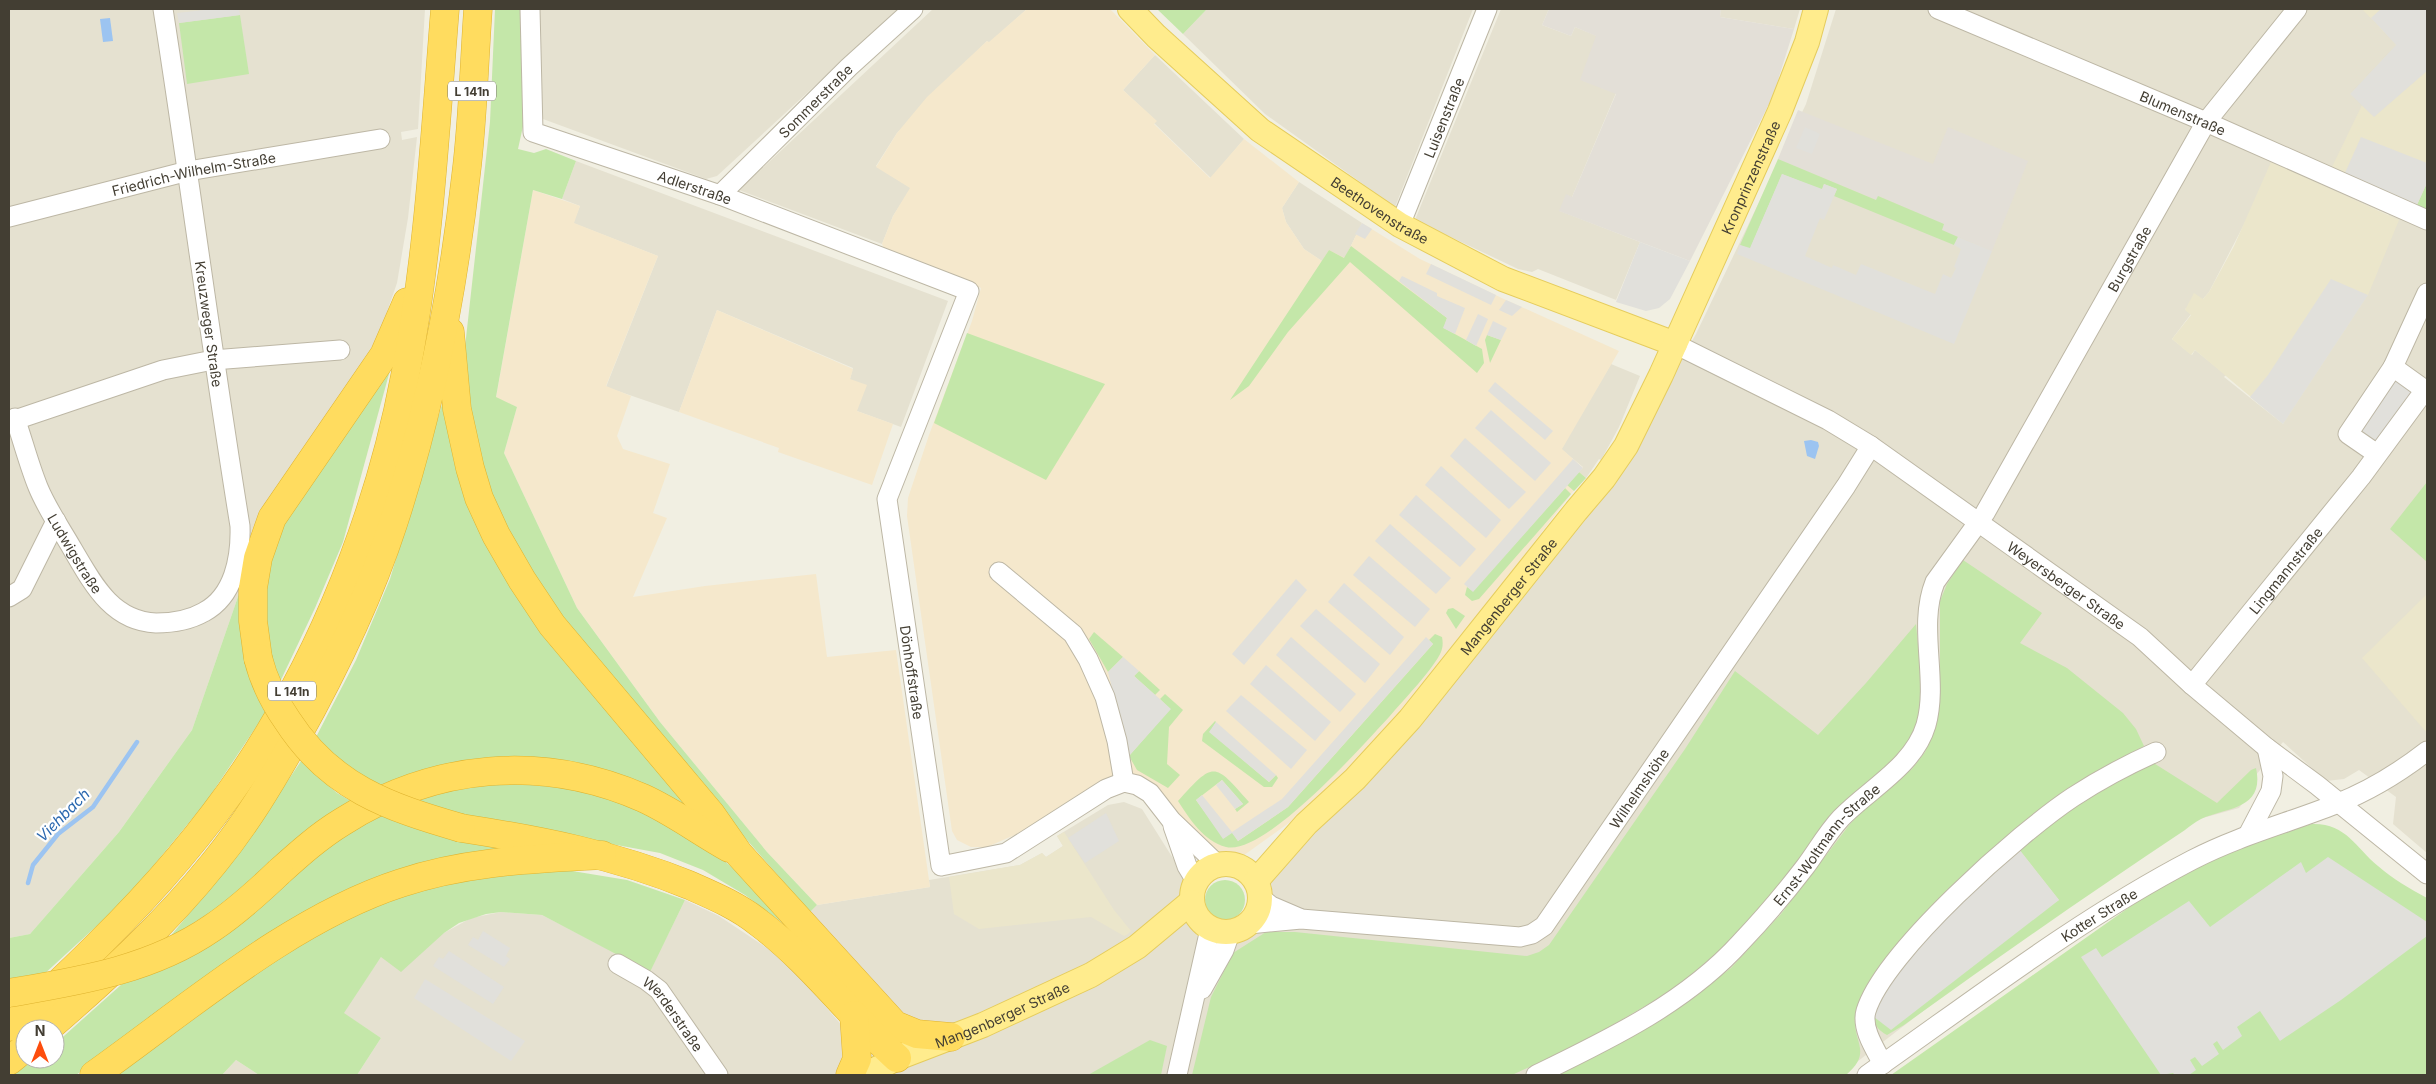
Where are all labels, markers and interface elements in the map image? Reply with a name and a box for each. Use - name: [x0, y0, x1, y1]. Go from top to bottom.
- street label: Sommerstraße: [775, 60, 856, 141]
- street label: Luisenstraße: [1420, 75, 1467, 160]
- road number: L 141n: [448, 82, 496, 100]
- street label: Blumenstraße: [2138, 87, 2229, 138]
- street label: Kronprinzenstraße: [1717, 118, 1783, 237]
- street label: Friedrich-Wilhelm-Straße: [110, 148, 277, 199]
- street label: Adlerstraße: [656, 166, 734, 207]
- street label: Beethovenstraße: [1328, 172, 1432, 247]
- street label: Burgstraße: [2104, 222, 2154, 294]
- street label: Kreuzweger Straße: [192, 260, 226, 388]
- street label: Ludwigstraße: [45, 511, 106, 597]
- street label: Lingmannstraße: [2245, 523, 2326, 617]
- street label: Mangenberger Straße: [1456, 534, 1560, 658]
- street label: Weyersberger Straße: [2004, 537, 2129, 633]
- street label: Dönhoffstraße: [897, 624, 928, 721]
- road number: L 141n: [268, 681, 316, 700]
- street label: Wilhelmshöhe: [1605, 745, 1672, 831]
- street label: Ernst-Woltmann-Straße: [1769, 780, 1883, 909]
- water label: Viehbach: [32, 784, 94, 846]
- street label: Kotter Straße: [2057, 884, 2140, 945]
- street label: Werderstraße: [640, 972, 707, 1054]
- street label: Mangenberger Straße: [932, 978, 1072, 1051]
- north arrow: [15, 1019, 65, 1069]
- text: N: [35, 1022, 45, 1039]

